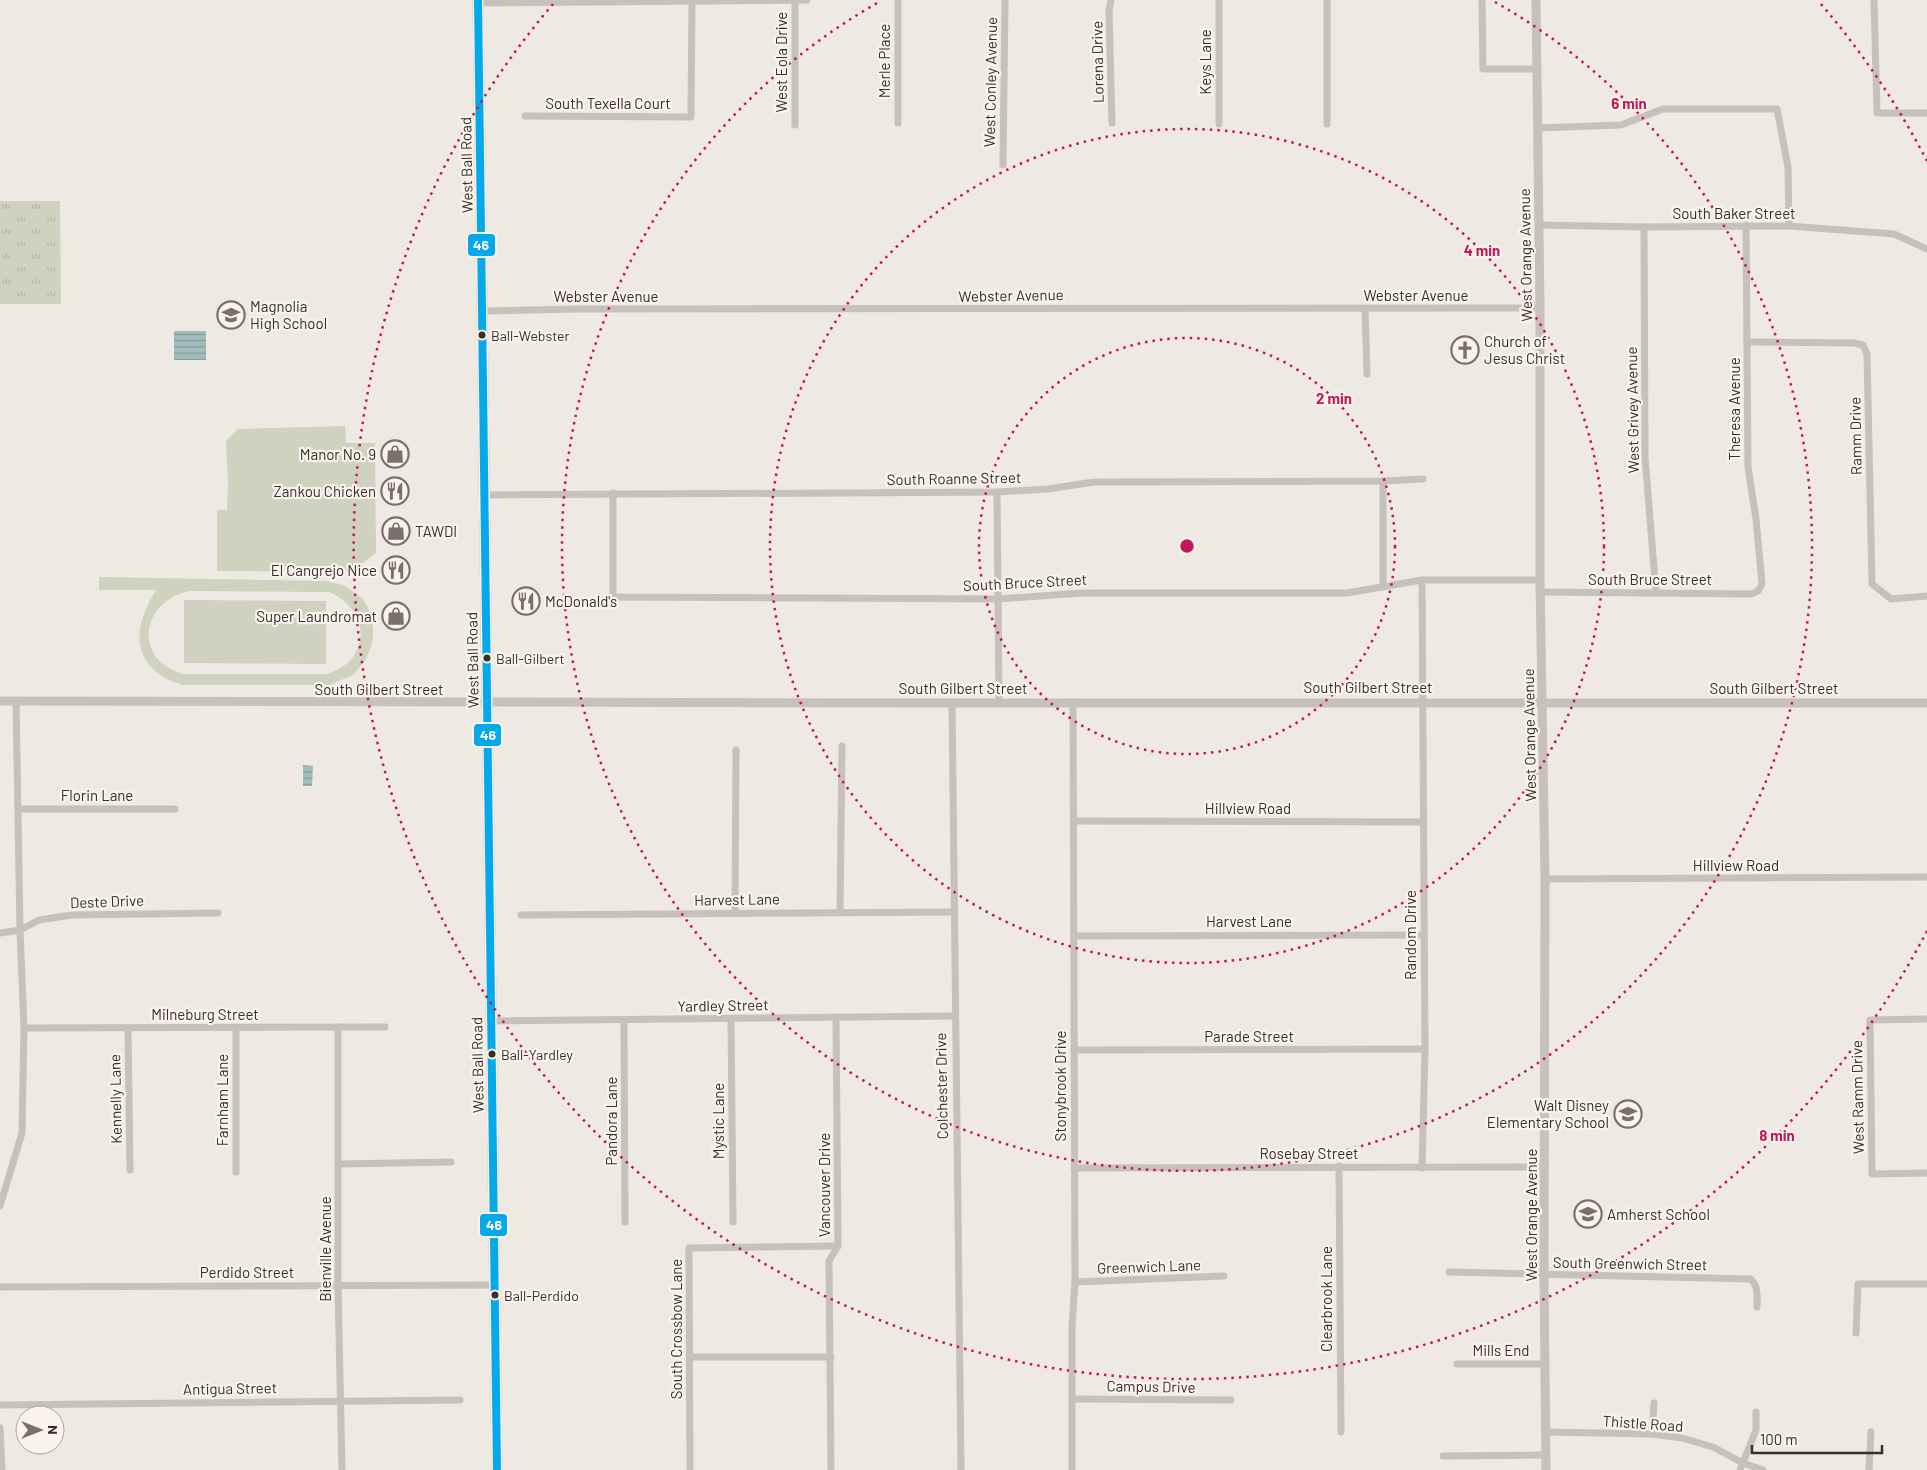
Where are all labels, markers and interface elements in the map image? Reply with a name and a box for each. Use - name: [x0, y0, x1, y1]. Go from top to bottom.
- street label: West Eola Drive: [772, 12, 790, 112]
- street label: West Conley Avenue: [980, 17, 1000, 147]
- street label: Lorena Drive: [1087, 21, 1107, 103]
- street label: Merle Place: [875, 24, 893, 98]
- street label: Keys Lane: [1196, 29, 1214, 95]
- street label: South Texella Court: [545, 94, 671, 112]
- text: 6 min: [1611, 94, 1647, 112]
- street label: West Ball Road: [456, 117, 476, 213]
- street label: West Orange Avenue: [1515, 188, 1535, 322]
- street label: South Baker Street: [1672, 204, 1796, 222]
- line badge: 46: [467, 233, 496, 257]
- text: 46: [473, 236, 489, 253]
- text: 4 min: [1464, 241, 1500, 259]
- street label: Webster Avenue: [958, 285, 1064, 305]
- street label: Webster Avenue: [1363, 286, 1469, 304]
- street label: Webster Avenue: [553, 287, 659, 305]
- place label: Magnolia High School: [250, 297, 327, 332]
- school or university icon: Magnolia High School: [216, 300, 246, 330]
- place label: Ball-Webster: [491, 327, 570, 344]
- marker: Ball-Webster: [477, 330, 487, 340]
- place label: Church of Jesus Christ: [1484, 332, 1565, 367]
- church icon: Church of Jesus Christ: [1450, 335, 1480, 365]
- street label: West Grivey Avenue: [1622, 347, 1642, 473]
- street label: Theresa Avenue: [1725, 357, 1743, 461]
- text: 2 min: [1316, 389, 1352, 407]
- street label: Ramm Drive: [1845, 397, 1865, 475]
- shop icon: Manor No. 9: [380, 439, 410, 469]
- place label: Manor No. 9: [300, 445, 376, 463]
- street label: South Roanne Street: [887, 468, 1021, 488]
- restaurant icon: Zankou Chicken: [380, 476, 410, 506]
- place label: Zankou Chicken: [273, 482, 376, 500]
- shop icon: TAWDI: [381, 516, 411, 546]
- place label: TAWDI: [415, 522, 457, 540]
- centre of rings: [1178, 537, 1196, 555]
- restaurant icon: El Cangrejo Nice: [381, 555, 411, 585]
- place label: El Cangrejo Nice: [271, 561, 377, 579]
- street label: South Bruce Street: [963, 570, 1087, 594]
- street label: South Bruce Street: [1588, 570, 1712, 588]
- restaurant icon: McDonald's: [511, 586, 541, 616]
- place label: McDonald's: [545, 592, 617, 610]
- shop icon: Super Laundromat: [381, 601, 411, 631]
- place label: Super Laundromat: [256, 607, 377, 625]
- street label: West Ball Road: [462, 612, 482, 708]
- place label: Ball-Gilbert: [496, 650, 565, 667]
- marker: Ball-Gilbert: [482, 653, 492, 663]
- street label: West Orange Avenue: [1519, 668, 1539, 802]
- street label: South Gilbert Street: [1303, 678, 1433, 696]
- street label: South Gilbert Street: [898, 679, 1028, 697]
- street label: South Gilbert Street: [1709, 679, 1839, 697]
- street label: South Gilbert Street: [314, 680, 444, 698]
- line badge: 46: [473, 723, 502, 747]
- text: 46: [480, 726, 496, 743]
- street label: Florin Lane: [61, 786, 133, 804]
- street label: Hillview Road: [1205, 799, 1291, 817]
- street label: Hillview Road: [1693, 856, 1779, 874]
- street label: Harvest Lane: [694, 889, 780, 909]
- street label: Random Drive: [1401, 890, 1419, 980]
- street label: Deste Drive: [70, 891, 144, 911]
- street label: Harvest Lane: [1206, 912, 1292, 930]
- street label: Yardley Street: [677, 995, 769, 1015]
- street label: Milneburg Street: [151, 1005, 259, 1023]
- street label: West Ball Road: [467, 1017, 487, 1113]
- street label: Parade Street: [1204, 1027, 1294, 1045]
- street label: Stonybrook Drive: [1051, 1031, 1069, 1141]
- street label: Colchester Drive: [931, 1033, 951, 1139]
- street label: West Ramm Drive: [1847, 1040, 1867, 1154]
- place label: Ball-Yardley: [501, 1046, 573, 1063]
- marker: Ball-Yardley: [487, 1049, 497, 1059]
- street label: Kennelly Lane: [105, 1054, 125, 1144]
- street label: Farnham Lane: [213, 1054, 231, 1146]
- street label: Pandora Lane: [602, 1076, 620, 1166]
- street label: Mystic Lane: [709, 1083, 727, 1159]
- place label: Walt Disney Elementary School: [1487, 1096, 1609, 1131]
- school or university icon: Walt Disney Elementary School: [1613, 1099, 1643, 1129]
- text: 8 min: [1759, 1126, 1795, 1144]
- street label: Vancouver Drive: [815, 1133, 833, 1237]
- street label: Rosebay Street: [1259, 1144, 1359, 1162]
- street label: West Orange Avenue: [1522, 1148, 1540, 1282]
- street label: Bienville Avenue: [316, 1196, 334, 1302]
- school or university icon: Amherst School: [1573, 1199, 1603, 1229]
- place label: Amherst School: [1607, 1205, 1710, 1223]
- line badge: 46: [479, 1213, 508, 1237]
- text: 46: [486, 1216, 502, 1233]
- street label: Clearbrook Lane: [1317, 1246, 1335, 1352]
- street label: South Greenwich Street: [1553, 1253, 1707, 1273]
- street label: Greenwich Lane: [1097, 1255, 1201, 1277]
- street label: South Crossbow Lane: [667, 1259, 685, 1399]
- street label: Perdido Street: [200, 1263, 294, 1281]
- place label: Ball-Perdido: [504, 1287, 579, 1304]
- marker: Ball-Perdido: [490, 1290, 500, 1300]
- street label: Mills End: [1473, 1341, 1529, 1359]
- street label: Campus Drive: [1106, 1376, 1196, 1396]
- street label: Antigua Street: [183, 1378, 277, 1398]
- north arrow: [15, 1405, 65, 1455]
- street label: Thistle Road: [1602, 1411, 1684, 1435]
- scale bar: [1752, 1422, 1882, 1454]
- text: N: [45, 1425, 62, 1435]
- text: 100 m: [1760, 1430, 1798, 1448]

